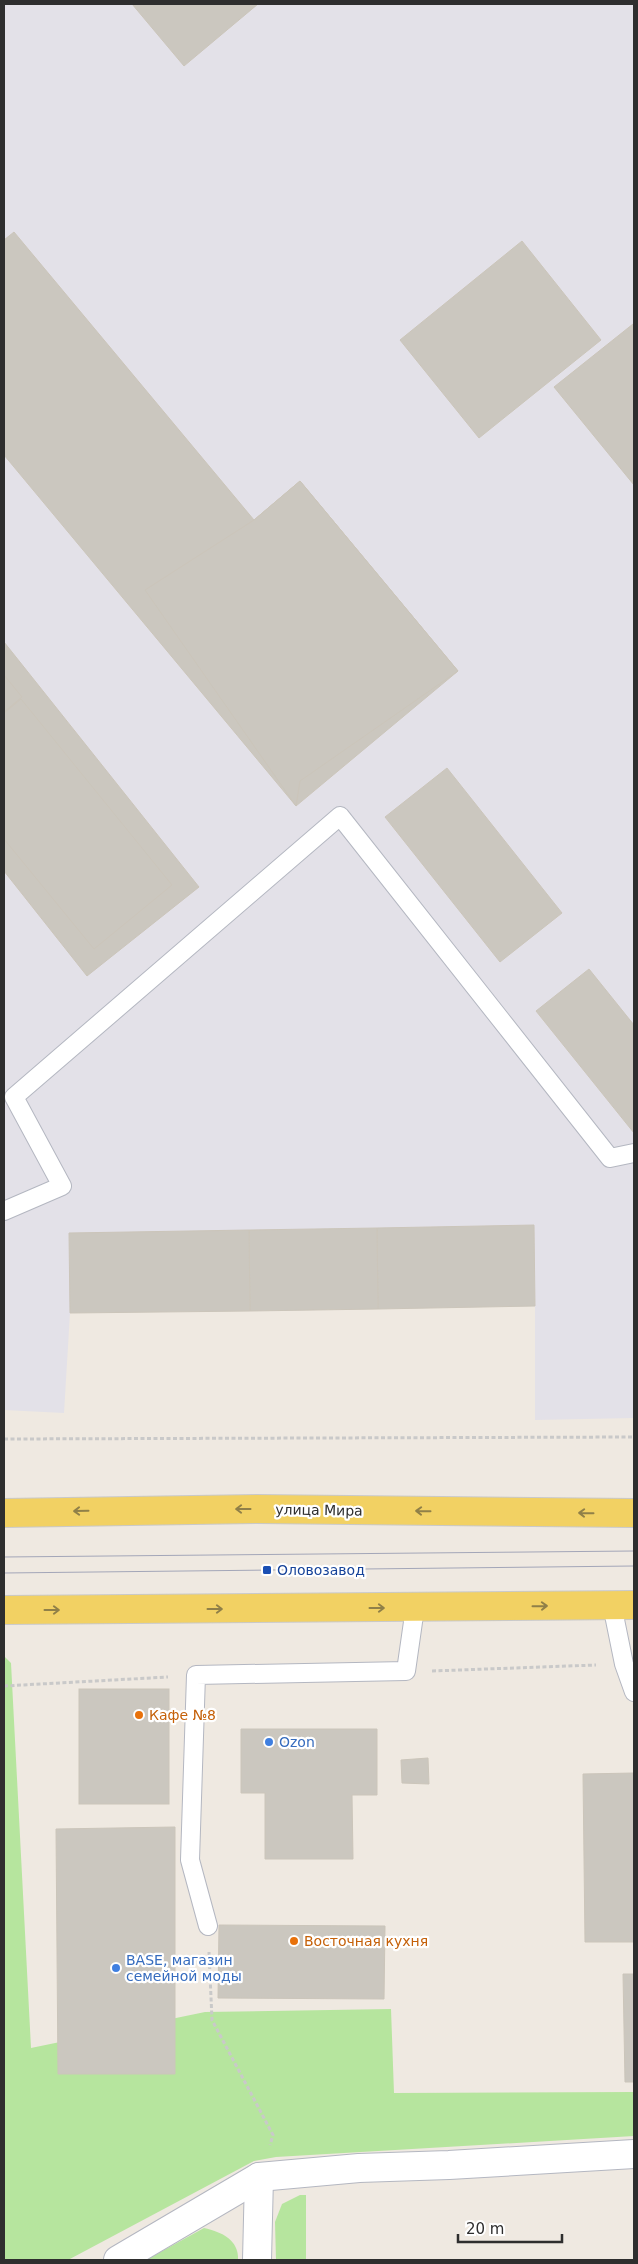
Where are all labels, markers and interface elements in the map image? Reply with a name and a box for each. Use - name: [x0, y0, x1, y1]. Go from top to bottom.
- street label: улица Мира: [275, 1501, 363, 1519]
- one-way arrow: [235, 1504, 252, 1514]
- one-way arrow: [415, 1506, 432, 1516]
- one-way arrow: [73, 1507, 89, 1516]
- one-way arrow: [578, 1508, 594, 1517]
- place label: Оловозавод: [277, 1562, 365, 1578]
- marker: Оловозавод: [261, 1564, 273, 1576]
- one-way arrow: [532, 1601, 548, 1611]
- one-way arrow: [369, 1603, 385, 1613]
- one-way arrow: [206, 1604, 223, 1614]
- one-way arrow: [44, 1605, 60, 1615]
- place label: Кафе №8: [149, 1707, 216, 1723]
- marker: Кафе №8: [133, 1709, 145, 1721]
- place label: Ozon: [279, 1734, 315, 1750]
- marker: Ozon: [263, 1736, 275, 1748]
- place label: Восточная кухня: [304, 1933, 428, 1949]
- marker: Восточная кухня: [288, 1935, 300, 1947]
- place label: BASE, магазин семейной моды: [126, 1952, 242, 1984]
- marker: BASE, магазин семейной моды: [110, 1962, 122, 1974]
- scale bar: [458, 2212, 562, 2244]
- text: 20 m: [466, 2220, 504, 2238]

